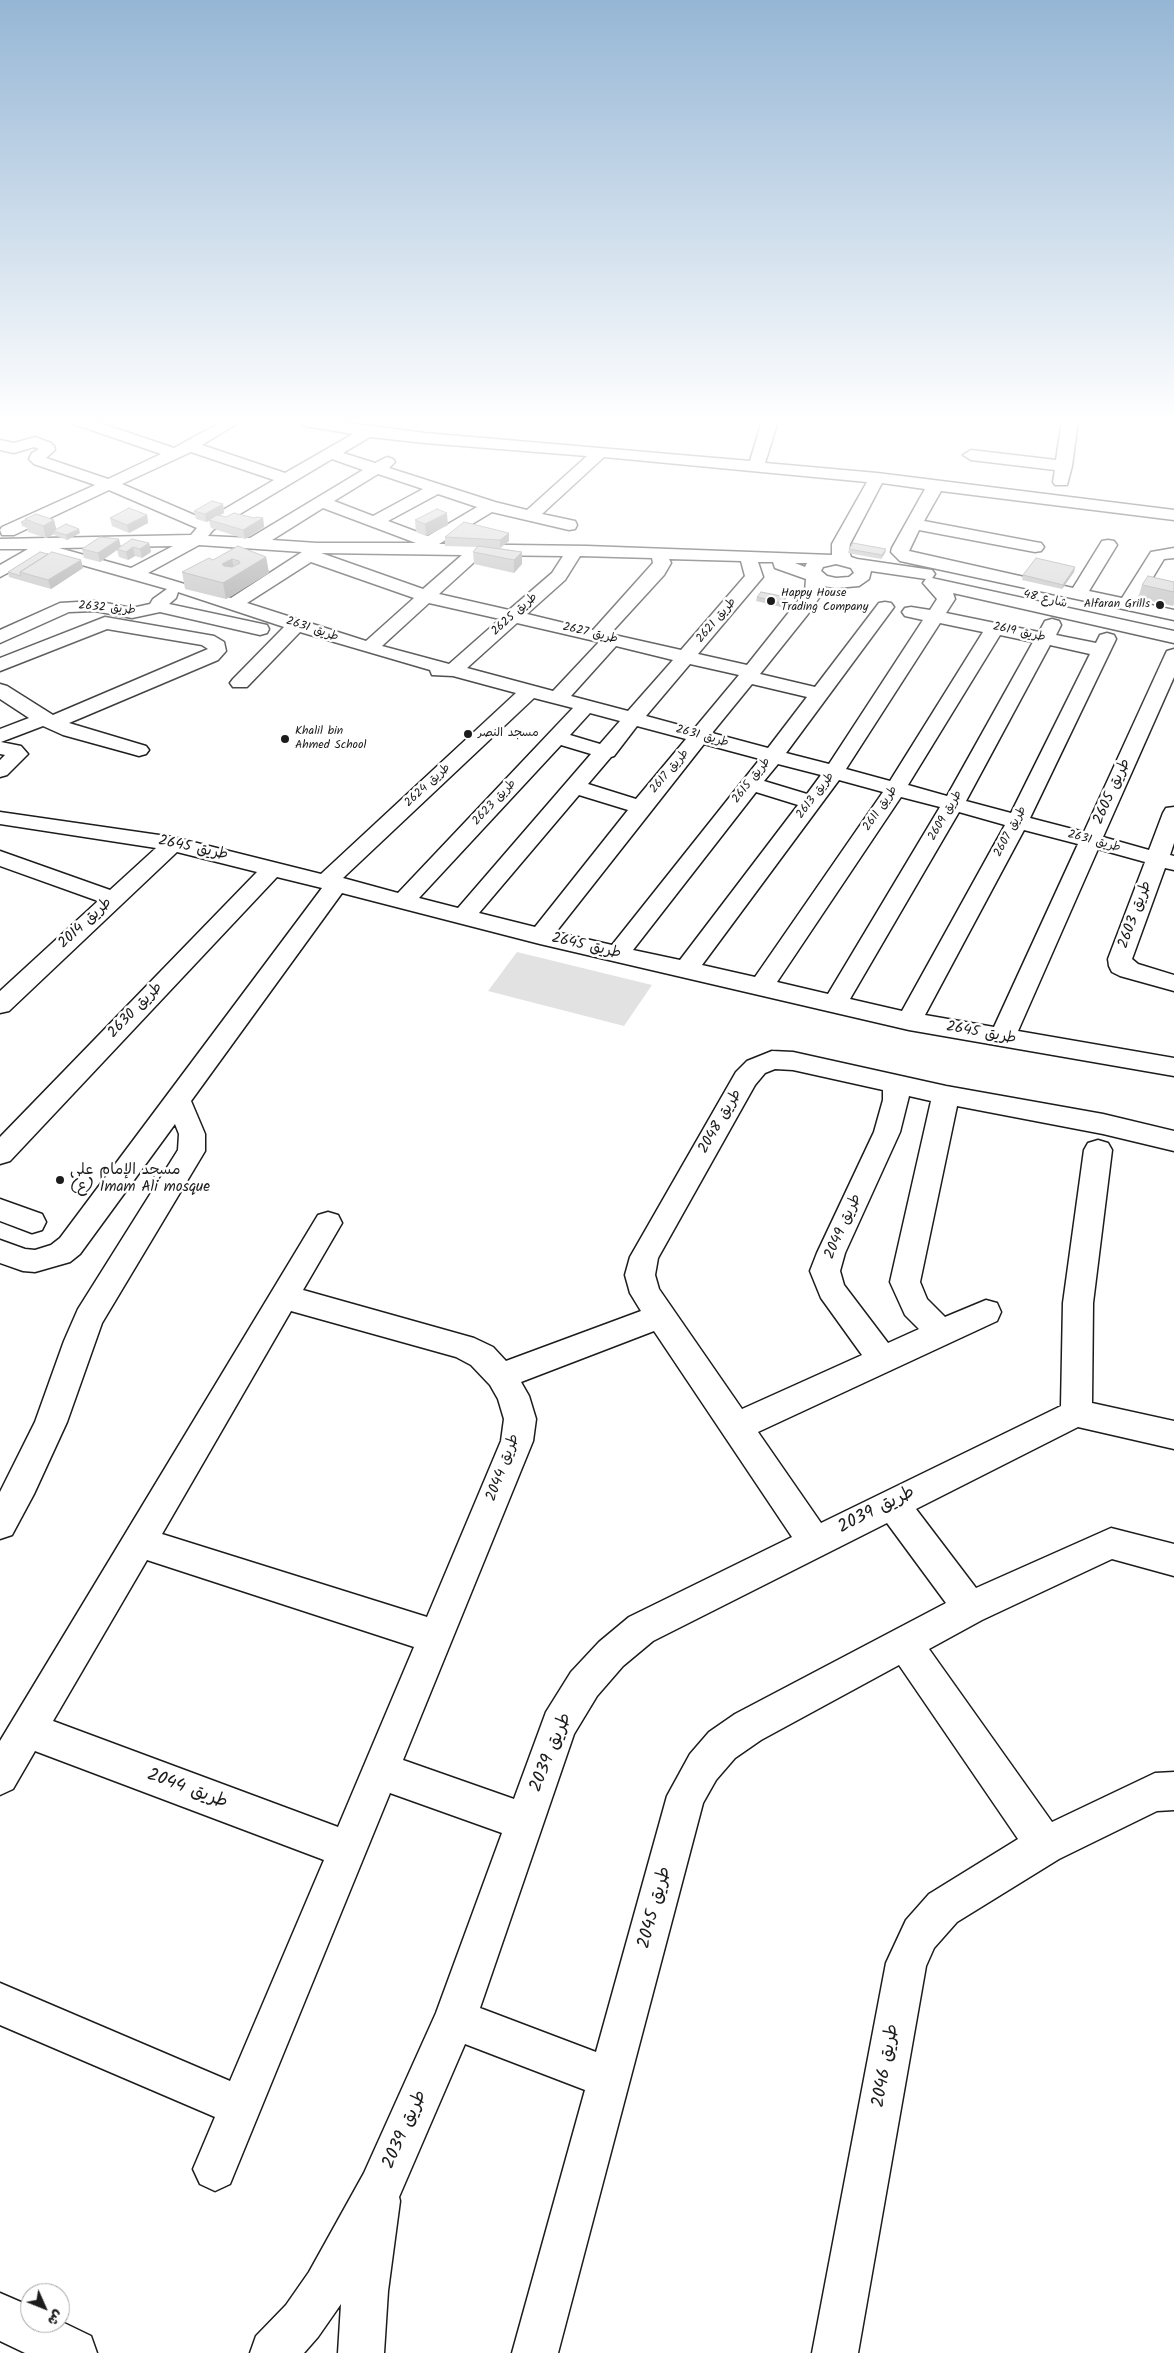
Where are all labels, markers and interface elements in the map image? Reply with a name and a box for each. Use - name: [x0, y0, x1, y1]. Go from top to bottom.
- place label: Happy House Trading Company: [781, 587, 868, 615]
- street label: شارع 48: [1022, 588, 1068, 612]
- street label: طريق 2625: [489, 591, 541, 639]
- marker: Happy House Trading Company: [765, 595, 777, 607]
- street label: طريق 2621: [694, 596, 740, 646]
- place label: Alfaran Grills: [1084, 598, 1150, 612]
- street label: طريق 2632: [78, 599, 136, 619]
- marker: Alfaran Grills: [1154, 599, 1166, 611]
- street label: طريق 2631: [284, 615, 340, 645]
- street label: طريق 2619: [991, 620, 1047, 646]
- street label: طريق 2627: [561, 621, 619, 647]
- street label: طريق 2631: [674, 723, 730, 751]
- place label: Khalil bin Ahmed School: [295, 725, 366, 753]
- place label: مسجد النصر: [478, 727, 539, 741]
- marker: مسجد النصر: [462, 728, 474, 740]
- marker: Khalil bin Ahmed School: [279, 733, 291, 745]
- street label: طريق 2617: [647, 747, 693, 797]
- street label: طريق 2615: [730, 755, 774, 807]
- street label: طريق 2605: [1091, 756, 1135, 828]
- street label: طريق 2624: [402, 761, 454, 811]
- street label: طريق 2613: [794, 770, 838, 822]
- street label: طريق 2623: [470, 777, 520, 829]
- street label: طريق 2611: [861, 784, 901, 834]
- street label: طريق 2609: [926, 788, 966, 844]
- street label: طريق 2607: [992, 804, 1030, 860]
- street label: طريق 2631: [1066, 828, 1122, 856]
- street label: طريق 2645: [156, 833, 230, 865]
- street label: طريق 2603: [1115, 879, 1157, 951]
- street label: طريق 2014: [55, 895, 117, 953]
- street label: طريق 2645: [549, 930, 623, 964]
- street label: طريق 2630: [105, 979, 167, 1043]
- street label: طريق 2645: [945, 1019, 1017, 1049]
- street label: طريق 2048: [695, 1087, 747, 1157]
- place label: مسجد الإمام علي (ع) Imam Ali mosque: [70, 1162, 210, 1197]
- marker: مسجد الإمام علي (ع) Imam Ali mosque: [54, 1174, 66, 1186]
- street label: طريق 2049: [822, 1192, 866, 1262]
- street label: طريق 2044: [484, 1432, 524, 1504]
- street label: طريق 2039: [835, 1482, 919, 1540]
- street label: طريق 2039: [526, 1710, 578, 1796]
- street label: طريق 2044: [144, 1765, 230, 1815]
- street label: طريق 2045: [635, 1865, 677, 1951]
- street label: طريق 2046: [869, 2023, 905, 2109]
- street label: طريق 2039: [379, 2087, 433, 2173]
- north arrow: [20, 2283, 70, 2333]
- text: ش: [42, 2305, 68, 2331]

